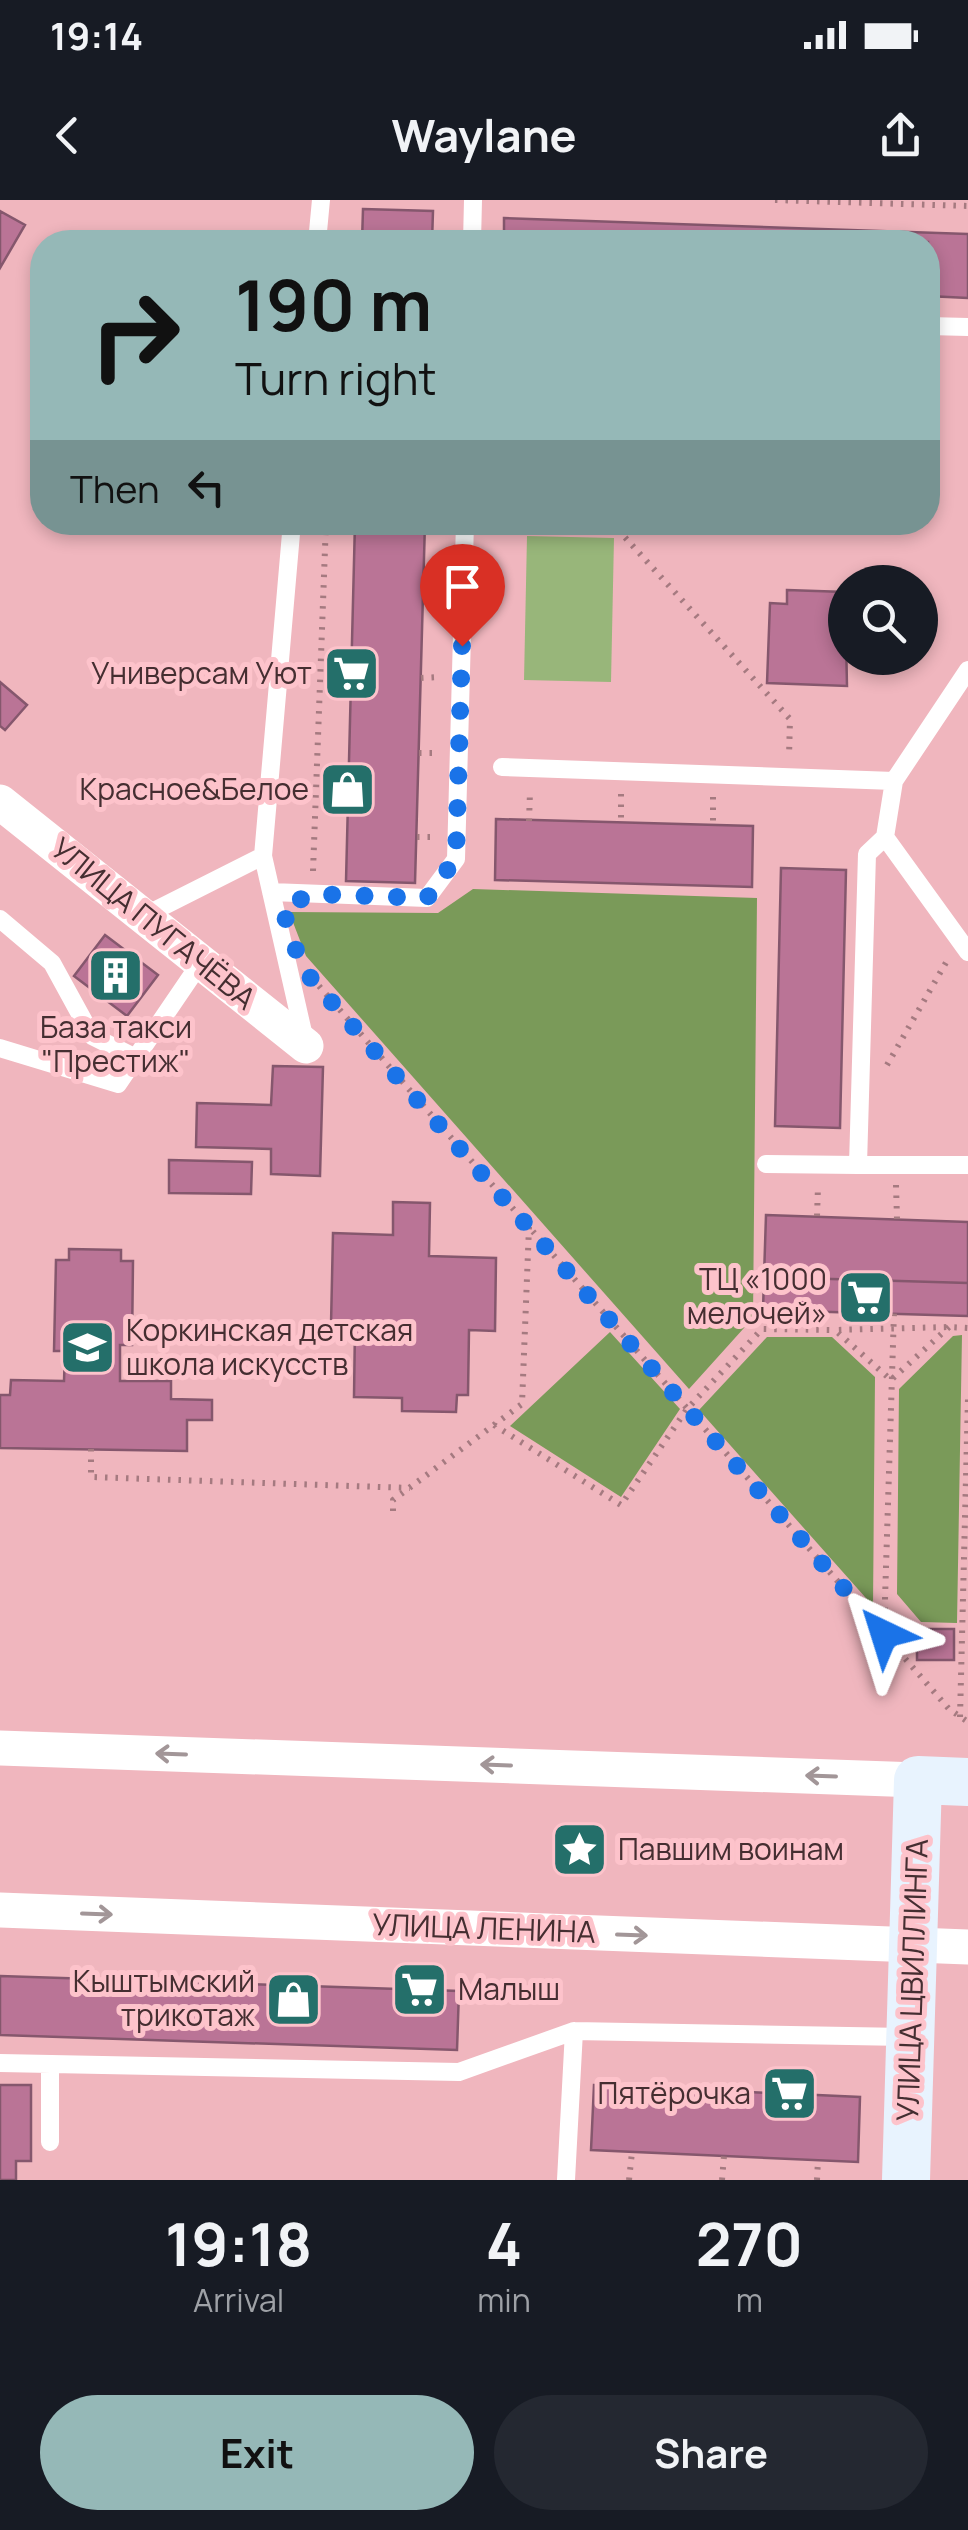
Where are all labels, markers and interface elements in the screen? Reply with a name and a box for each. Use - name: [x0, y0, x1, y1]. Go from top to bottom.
- text: 19:14: [50, 9, 143, 61]
- text: Waylane: [391, 104, 577, 166]
- icon: back: [40, 108, 95, 163]
- icon: share: [873, 108, 928, 163]
- text: 190 m: [235, 256, 432, 352]
- icon: right: [70, 270, 200, 400]
- text: Turn right: [235, 347, 436, 409]
- icon: left: [179, 460, 234, 515]
- text: Then: [70, 462, 159, 514]
- pin: [420, 544, 505, 647]
- icon: arrive: [435, 559, 490, 614]
- map controls: [828, 565, 938, 675]
- button: search: [828, 565, 938, 675]
- supermarket icon: Универсам Уют: [321, 644, 381, 704]
- place label: Универсам Уют: [91, 652, 312, 693]
- shop icon: Красное&Белое: [318, 760, 378, 820]
- place label: Красное&Белое: [79, 768, 309, 809]
- street label: УЛИЦА ПУГАЧЁВА: [43, 828, 265, 1018]
- building icon: База такси "Престиж": [86, 945, 146, 1005]
- place label: База такси "Престиж": [40, 1006, 192, 1081]
- place label: ТЦ «1000 мелочей»: [687, 1258, 827, 1333]
- supermarket icon: ТЦ «1000 мелочей»: [836, 1267, 896, 1327]
- place label: Коркинская детская школа искусств: [126, 1309, 413, 1384]
- school or university icon: Коркинская детская школа искусств: [57, 1318, 117, 1378]
- position arrow: [832, 1582, 936, 1686]
- one-way arrow: [156, 1744, 188, 1763]
- one-way arrow: [481, 1755, 513, 1774]
- one-way arrow: [806, 1766, 838, 1785]
- place icon: Павшим воинам: [549, 1820, 609, 1880]
- place label: Павшим воинам: [618, 1828, 844, 1869]
- street label: УЛИЦА ЦВИЛЛИНГА: [886, 1838, 937, 2122]
- street label: УЛИЦА ЛЕНИНА: [372, 1903, 596, 1952]
- one-way arrow: [81, 1905, 113, 1924]
- one-way arrow: [616, 1925, 648, 1944]
- place label: Кыштымский трикотаж: [73, 1960, 255, 2035]
- supermarket icon: Малыш: [389, 1960, 449, 2020]
- place label: Малыш: [458, 1968, 560, 2009]
- shop icon: Кыштымский трикотаж: [264, 1969, 324, 2029]
- supermarket icon: Пятёрочка: [760, 2064, 820, 2124]
- place label: Пятёрочка: [598, 2072, 751, 2113]
- text: 19:18: [165, 2202, 312, 2284]
- text: 4: [486, 2202, 522, 2284]
- text: 270: [696, 2202, 803, 2284]
- text: Arrival: [193, 2278, 284, 2322]
- text: min: [477, 2278, 531, 2322]
- text: m: [736, 2278, 763, 2322]
- button: Exit: [40, 2395, 474, 2510]
- button: Share: [494, 2395, 928, 2510]

